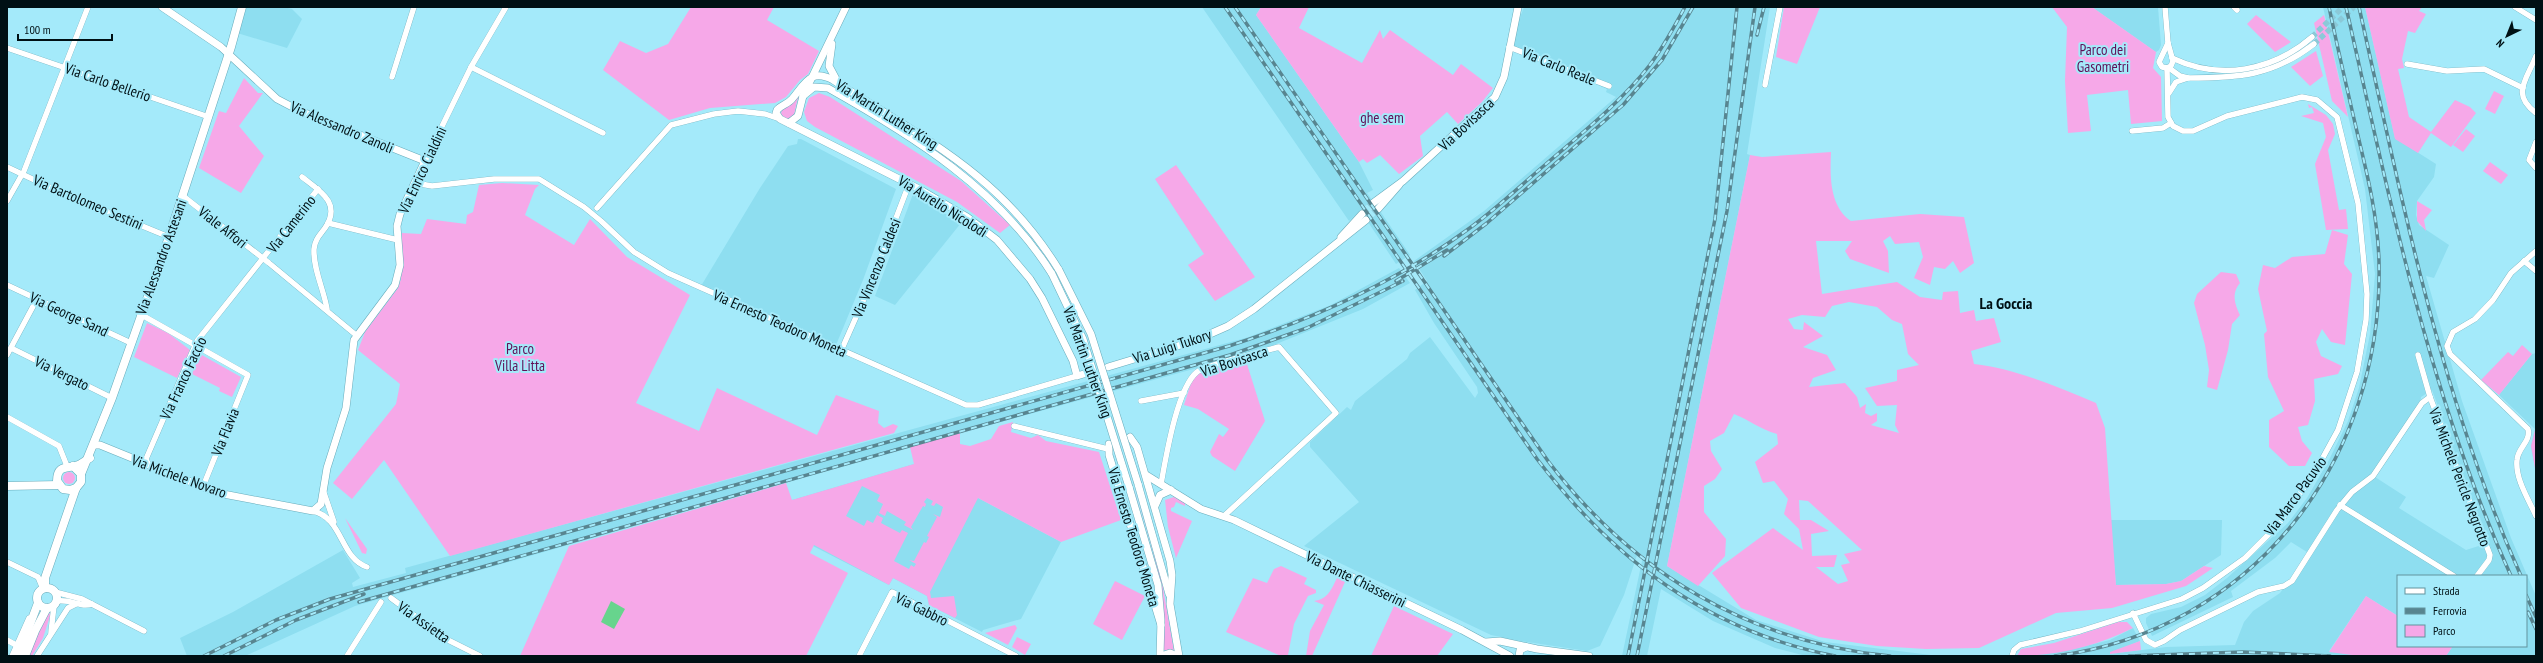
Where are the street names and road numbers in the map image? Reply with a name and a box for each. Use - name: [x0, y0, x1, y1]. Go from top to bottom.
- street label: Via Carlo Reale: [1518, 42, 1599, 89]
- street label: Via Carlo Bellerio: [62, 58, 153, 106]
- street label: Via Martin Luther King: [832, 74, 942, 153]
- street label: Via Bovisasca: [1433, 93, 1498, 155]
- street label: Via Alessandro Zanoli: [286, 96, 397, 157]
- street label: Via Enrico Cialdini: [393, 124, 450, 217]
- street label: Via Bartolomeo Sestini: [29, 170, 146, 234]
- street label: Via Aurelio Nicolodi: [894, 170, 991, 241]
- street label: Via Camerino: [262, 191, 320, 258]
- street label: Via Alessandro Astesani: [131, 197, 191, 318]
- street label: Viale Affori: [194, 201, 251, 252]
- street label: Via Vincenzo Caldesi: [847, 215, 905, 322]
- street label: Via Ernesto Teodoro Moneta: [709, 285, 850, 361]
- street label: Via George Sand: [26, 287, 111, 341]
- street label: Via Martin Luther King: [1059, 303, 1117, 420]
- street label: Via Luigi Tukory: [1129, 324, 1214, 368]
- street label: Via Franco Faccio: [155, 333, 210, 423]
- street label: Via Bovisasca: [1197, 341, 1270, 381]
- street label: Via Vergato: [31, 351, 92, 394]
- street label: Via Michele Pericle Negrotto: [2424, 404, 2495, 549]
- street label: Via Flavia: [206, 405, 243, 460]
- street label: Via Michele Novaro: [128, 450, 229, 502]
- street label: Via Marco Pacuvio: [2259, 453, 2330, 540]
- street label: Via Ernesto Teodoro Moneta: [1104, 464, 1164, 609]
- street label: Via Dante Chiasserini: [1302, 546, 1409, 612]
- street label: Via Gabbro: [892, 588, 951, 630]
- street label: Via Assietta: [393, 596, 454, 647]

